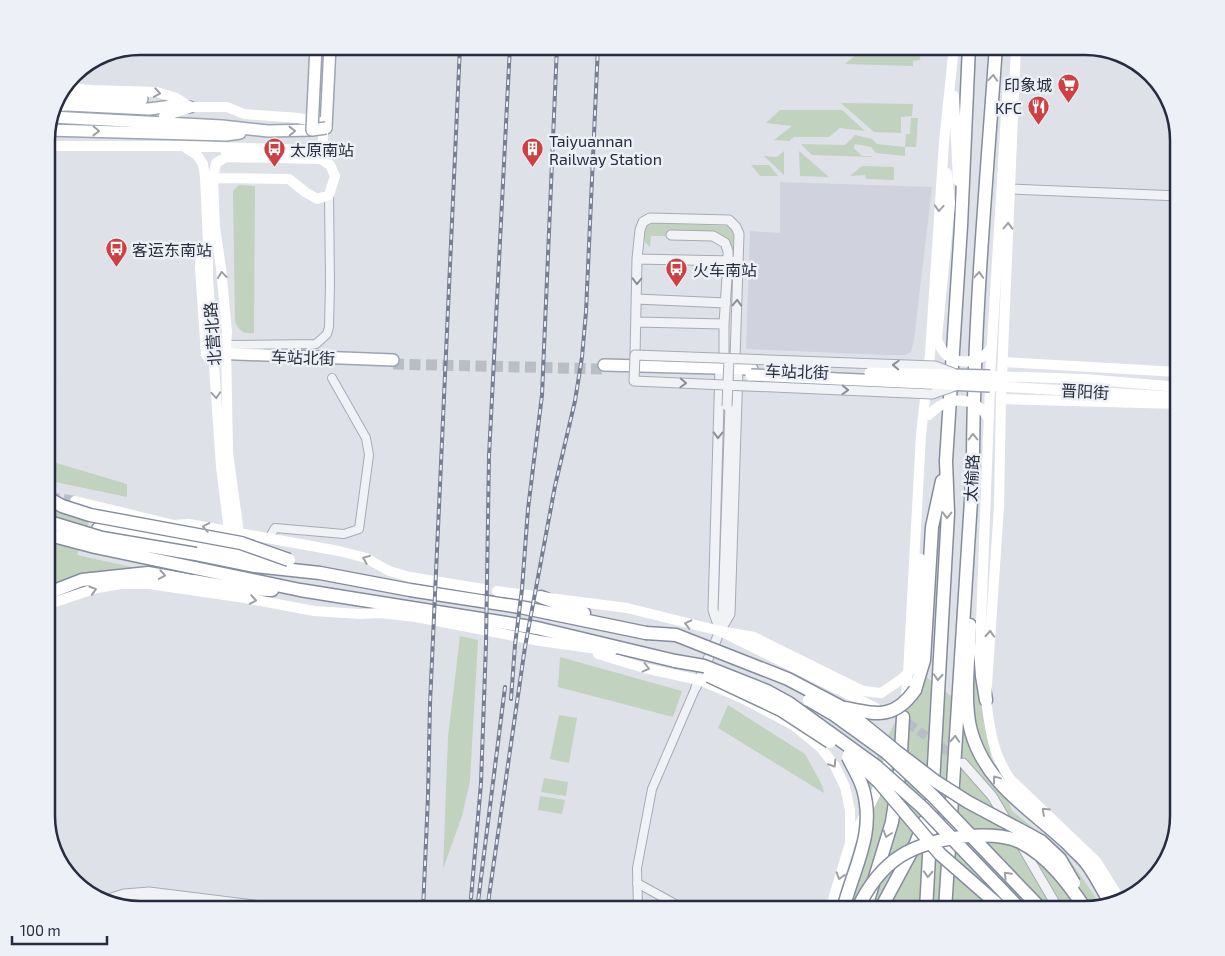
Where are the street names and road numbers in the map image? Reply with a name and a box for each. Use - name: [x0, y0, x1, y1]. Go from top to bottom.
- street label: 北营北路: [200, 301, 224, 367]
- street label: 车站北街: [271, 346, 335, 368]
- street label: 车站北街: [765, 360, 829, 382]
- street label: 晋阳街: [1061, 380, 1109, 402]
- street label: 太榆路: [960, 454, 982, 502]

